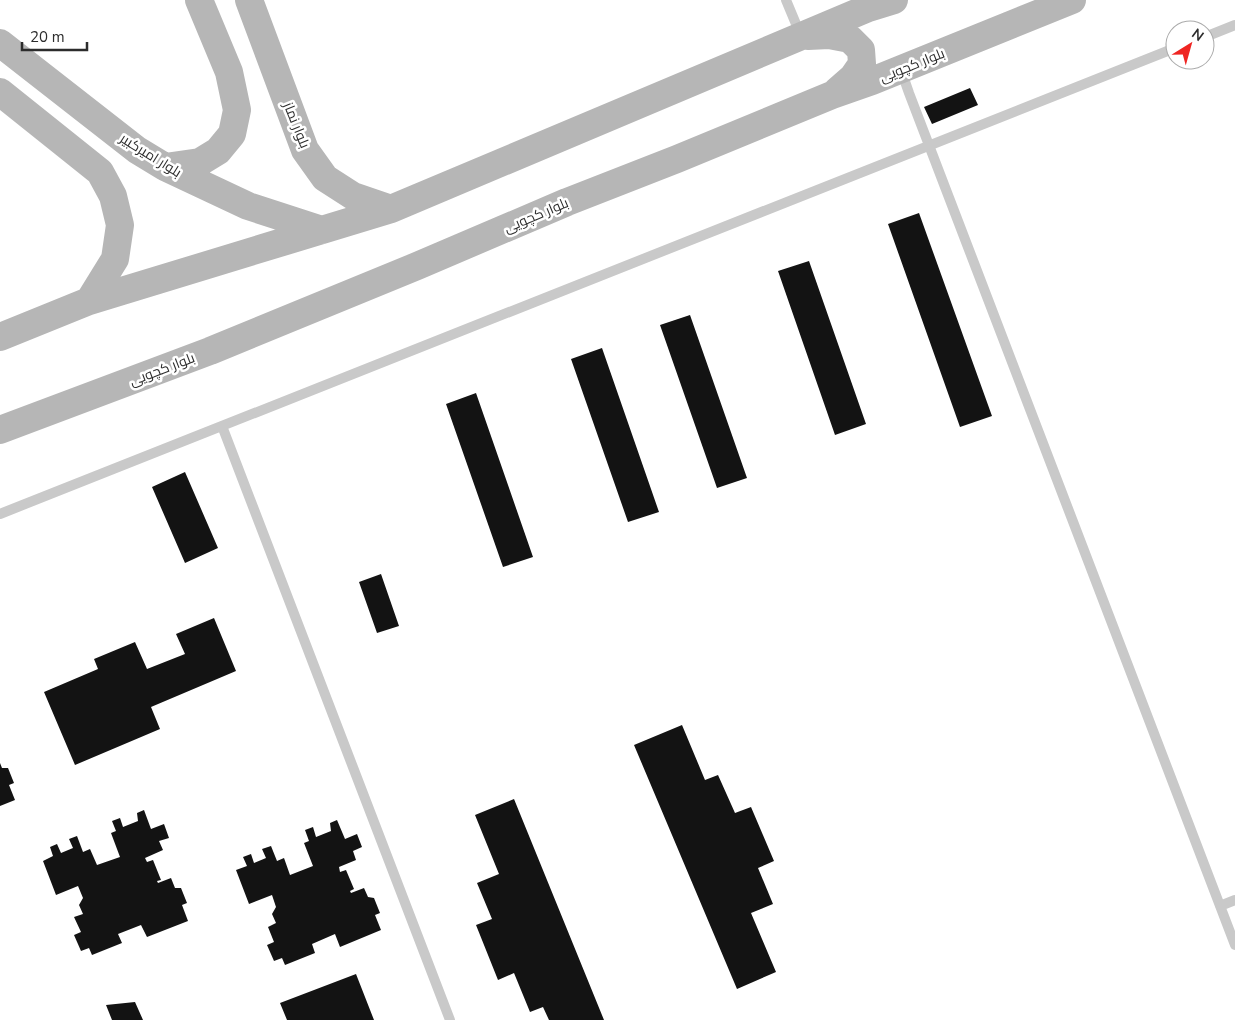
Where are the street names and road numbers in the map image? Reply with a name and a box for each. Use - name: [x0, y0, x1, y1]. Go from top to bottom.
- street label: بلوار کچویی: [877, 44, 948, 87]
- street label: بلوار نماز: [278, 98, 314, 151]
- street label: بلوار امیرکبیر: [115, 128, 185, 182]
- street label: بلوار کچویی: [501, 193, 571, 238]
- street label: بلوار کچویی: [127, 348, 198, 391]

